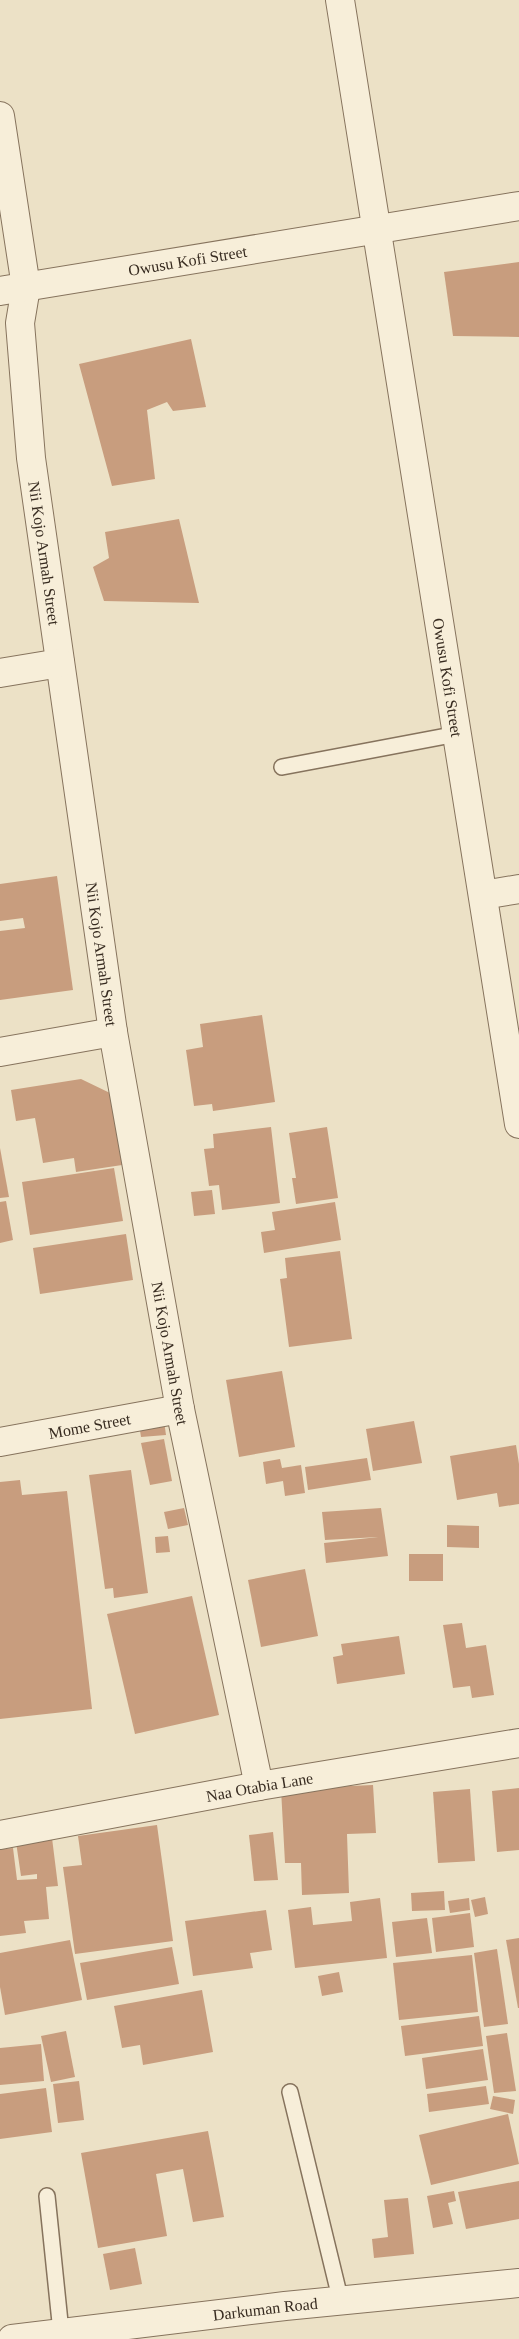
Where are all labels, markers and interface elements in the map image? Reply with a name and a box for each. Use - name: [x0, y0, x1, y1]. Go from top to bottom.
- street label: Owusu Kofi Street: [127, 243, 249, 279]
- street label: Nii Kojo Armah Street: [25, 480, 63, 627]
- street label: Owusu Kofi Street: [430, 617, 465, 739]
- street label: Nii Kojo Armah Street: [83, 881, 120, 1028]
- street label: Nii Kojo Armah Street: [149, 1280, 191, 1427]
- street label: Mome Street: [47, 1410, 133, 1442]
- street label: Naa Otabia Lane: [205, 1769, 314, 1805]
- street label: Darkuman Road: [212, 2295, 318, 2324]

